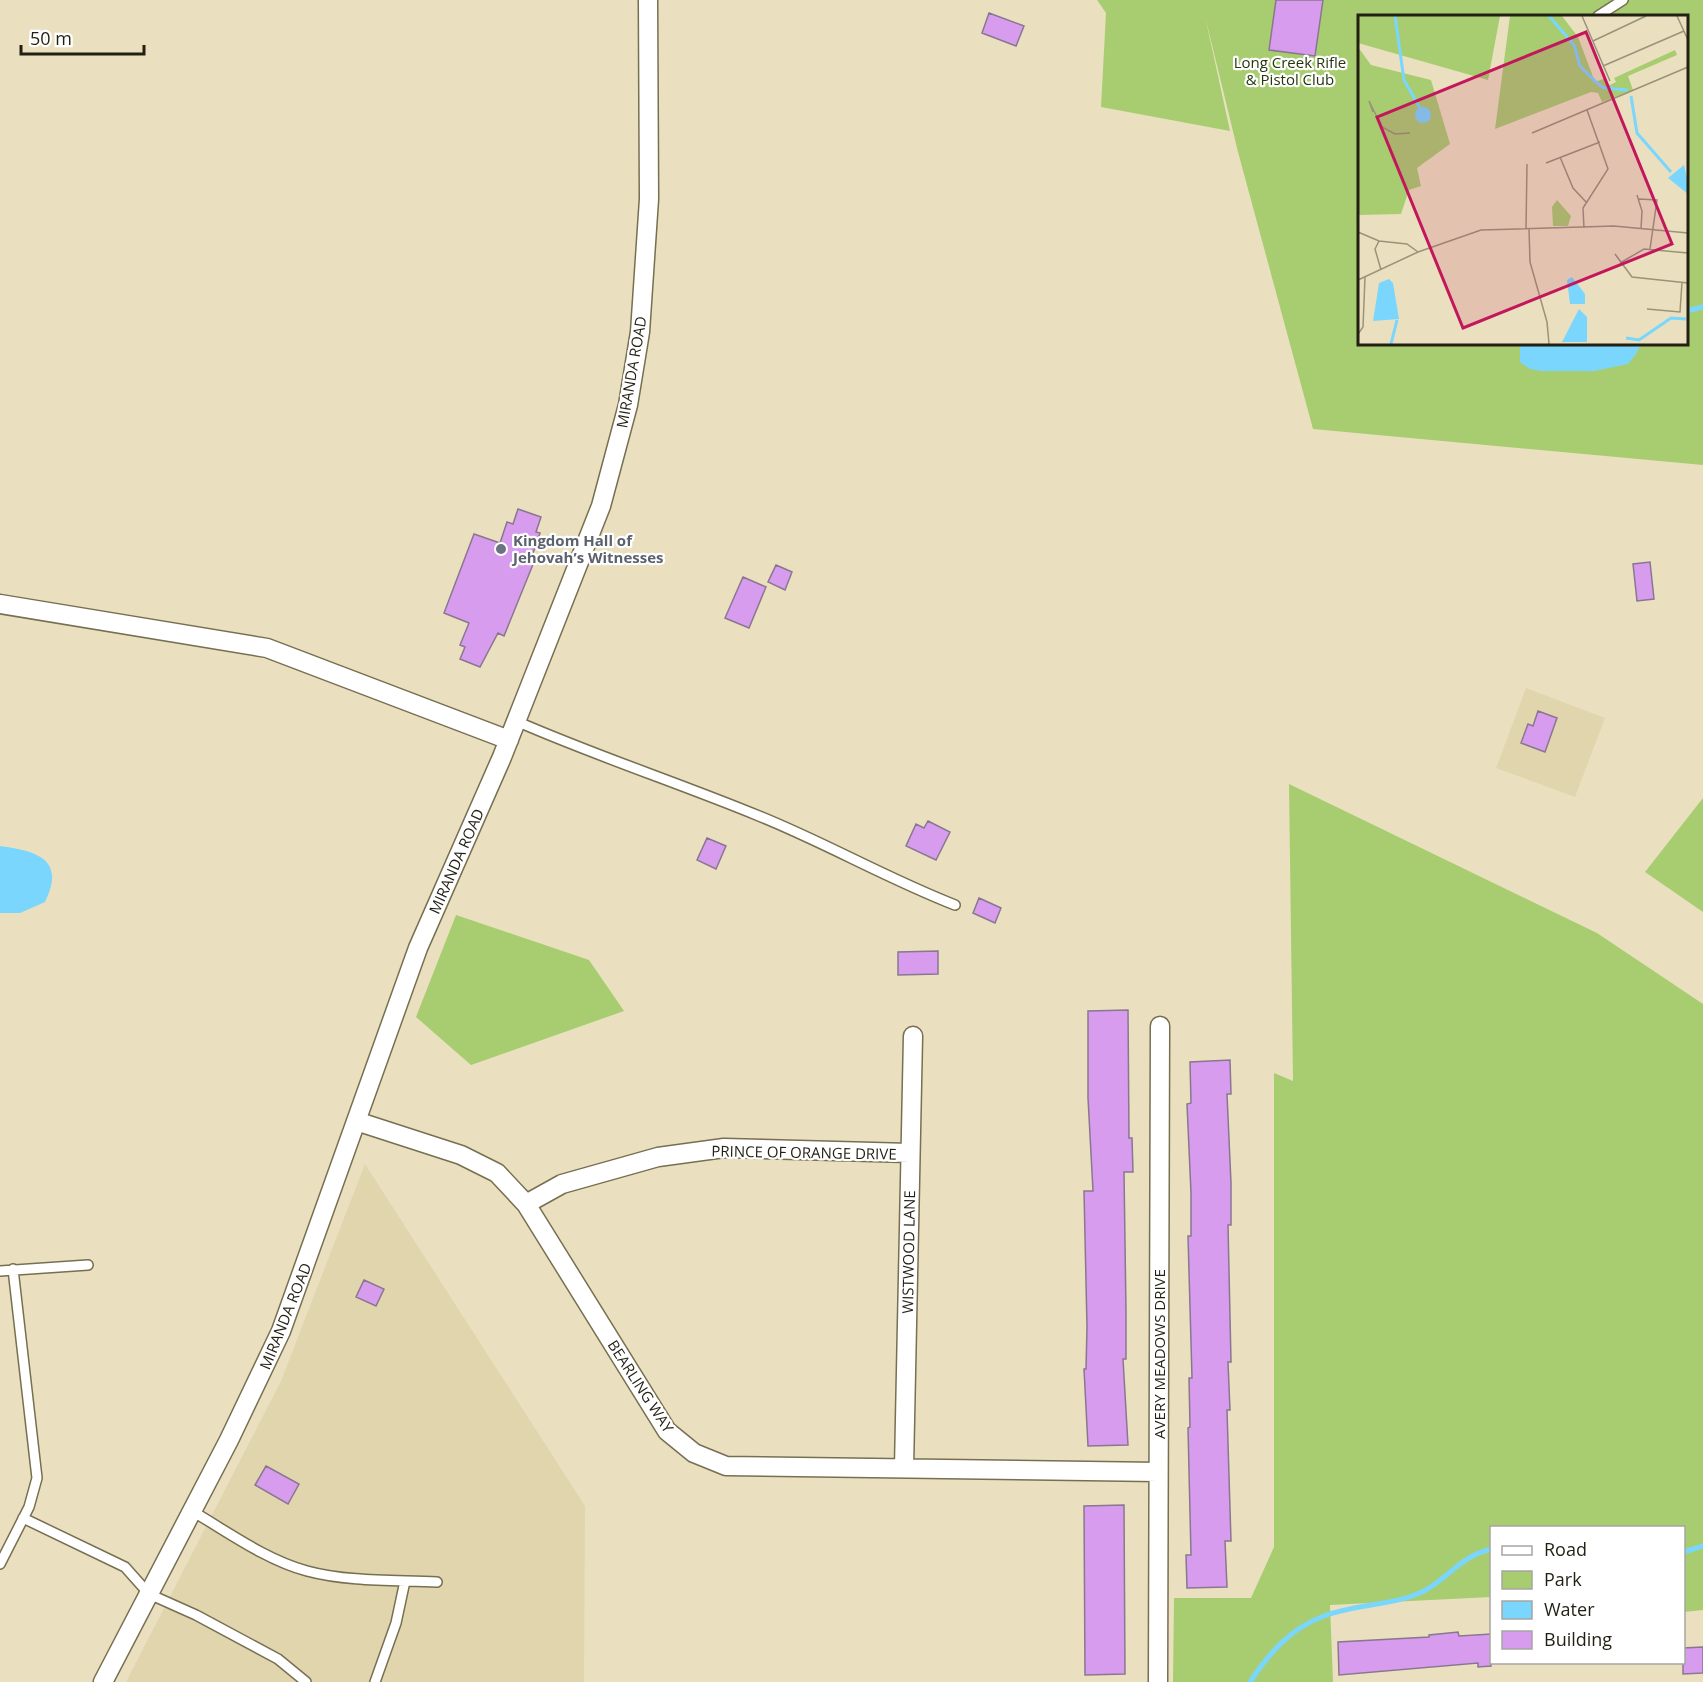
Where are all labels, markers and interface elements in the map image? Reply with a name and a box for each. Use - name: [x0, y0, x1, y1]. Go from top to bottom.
- inset map: [1358, 15, 1688, 345]
- scale bar: [21, 18, 144, 56]
- text: 50 m: [30, 26, 72, 50]
- park label: Long Creek Rifle & Pistol Club: [1234, 52, 1346, 89]
- street label: MIRANDA ROAD: [611, 314, 651, 430]
- place label: Kingdom Hall of Jehovah’s Witnesses: [511, 530, 664, 567]
- marker: Kingdom Hall of Jehovah’s Witnesses: [494, 542, 508, 556]
- street label: MIRANDA ROAD: [424, 805, 488, 917]
- street label: PRINCE OF ORANGE DRIVE: [711, 1140, 897, 1164]
- street label: WISTWOOD LANE: [897, 1190, 919, 1314]
- street label: MIRANDA ROAD: [255, 1260, 315, 1372]
- street label: AVERY MEADOWS DRIVE: [1149, 1269, 1169, 1439]
- street label: BEARLING WAY: [604, 1336, 679, 1437]
- legend: [1490, 1526, 1685, 1664]
- text: Road: [1544, 1537, 1587, 1561]
- text: Park: [1544, 1567, 1582, 1591]
- text: Water: [1544, 1597, 1595, 1621]
- text: Building: [1544, 1627, 1612, 1651]

